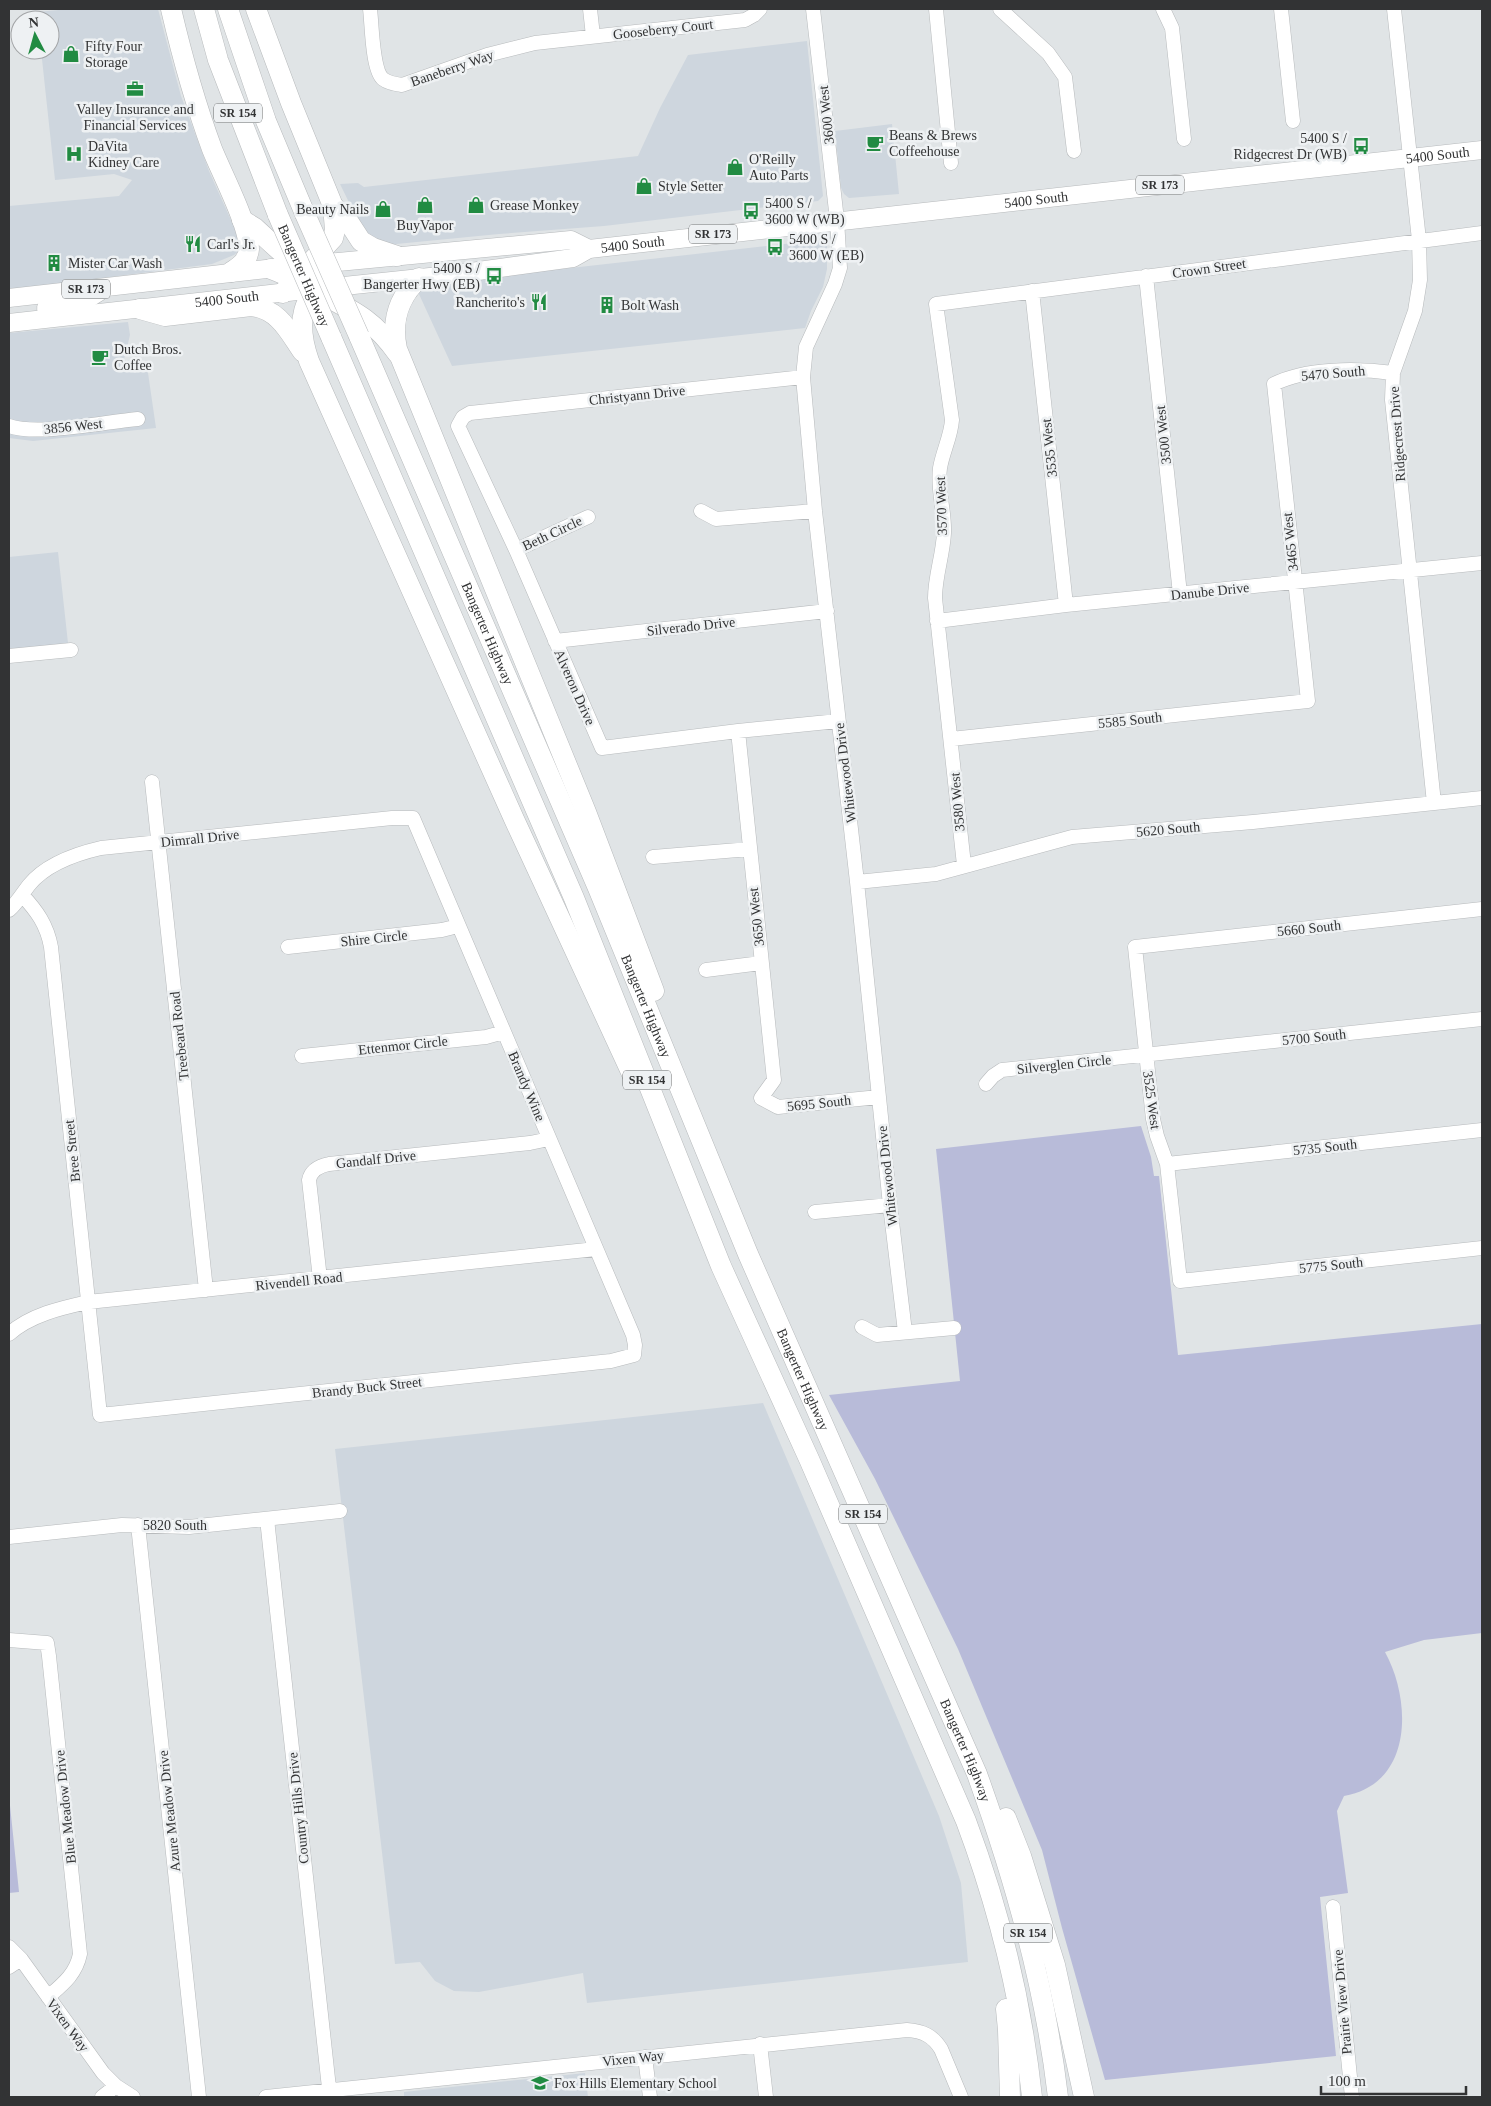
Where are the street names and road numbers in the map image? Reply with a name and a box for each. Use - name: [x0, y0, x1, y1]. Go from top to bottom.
- street label: Gooseberry Court: [612, 17, 714, 42]
- street label: Baneberry Way: [409, 47, 496, 90]
- street label: 3600 West: [816, 85, 837, 145]
- road number: SR 154: [214, 104, 262, 122]
- street label: 5400 South: [1405, 144, 1470, 166]
- road number: SR 173: [1136, 176, 1184, 194]
- street label: 5400 South: [1003, 189, 1069, 211]
- street label: Bangerter Highway: [275, 222, 333, 329]
- road number: SR 173: [689, 224, 737, 243]
- street label: 5400 South: [600, 234, 665, 256]
- street label: Crown Street: [1171, 256, 1247, 281]
- road number: SR 173: [62, 280, 110, 298]
- street label: 5400 South: [194, 288, 259, 310]
- street label: 5470 South: [1300, 363, 1366, 384]
- street label: Christyann Drive: [588, 383, 686, 408]
- street label: Ridgecrest Drive: [1387, 386, 1408, 482]
- street label: 3500 West: [1153, 405, 1174, 465]
- street label: 3856 West: [43, 416, 103, 437]
- street label: 3535 West: [1039, 418, 1060, 478]
- street label: 3570 West: [933, 476, 950, 536]
- street label: 3465 West: [1280, 512, 1301, 572]
- street label: Beth Circle: [520, 513, 584, 554]
- street label: Bangerter Highway: [459, 580, 516, 687]
- street label: Danube Drive: [1170, 580, 1250, 603]
- street label: Silverado Drive: [646, 614, 736, 639]
- street label: Alveron Drive: [551, 647, 598, 727]
- street label: 5585 South: [1097, 710, 1163, 731]
- street label: Whitewood Drive: [832, 722, 859, 824]
- street label: 3580 West: [947, 772, 968, 832]
- street label: 5620 South: [1135, 819, 1201, 840]
- street label: Dimrall Drive: [160, 827, 240, 850]
- street label: 3650 West: [746, 887, 767, 947]
- street label: 5660 South: [1276, 918, 1342, 939]
- street label: Shire Circle: [340, 928, 408, 949]
- street label: Bangerter Highway: [618, 952, 674, 1060]
- street label: Treebeard Road: [167, 991, 192, 1081]
- street label: 5700 South: [1281, 1027, 1347, 1048]
- street label: Ettenmor Circle: [358, 1033, 448, 1058]
- street label: Brandy Wine: [505, 1049, 548, 1123]
- street label: Silverglen Circle: [1016, 1052, 1112, 1077]
- road number: SR 154: [623, 1070, 671, 1090]
- street label: 3525 West: [1140, 1070, 1163, 1130]
- street label: 5695 South: [786, 1093, 852, 1114]
- street label: Bree Street: [62, 1119, 83, 1183]
- street label: Whitewood Drive: [875, 1125, 900, 1227]
- street label: 5735 South: [1292, 1137, 1358, 1158]
- street label: Gandalf Drive: [335, 1148, 417, 1171]
- street label: 5775 South: [1298, 1255, 1364, 1276]
- street label: Rivendell Road: [255, 1269, 343, 1294]
- street label: Bangerter Highway: [774, 1326, 832, 1433]
- street label: Brandy Buck Street: [311, 1374, 423, 1401]
- road number: SR 154: [839, 1505, 887, 1524]
- street label: 5820 South: [143, 1518, 207, 1533]
- street label: Bangerter Highway: [937, 1697, 993, 1804]
- street label: Blue Meadow Drive: [52, 1749, 79, 1865]
- street label: Azure Meadow Drive: [156, 1749, 183, 1872]
- street label: Country Hills Drive: [285, 1751, 312, 1864]
- road number: SR 154: [1004, 1924, 1052, 1942]
- street label: Prairie View Drive: [1330, 1949, 1355, 2055]
- street label: Vixen Way: [43, 1996, 92, 2055]
- street label: Vixen Way: [601, 2048, 665, 2069]

